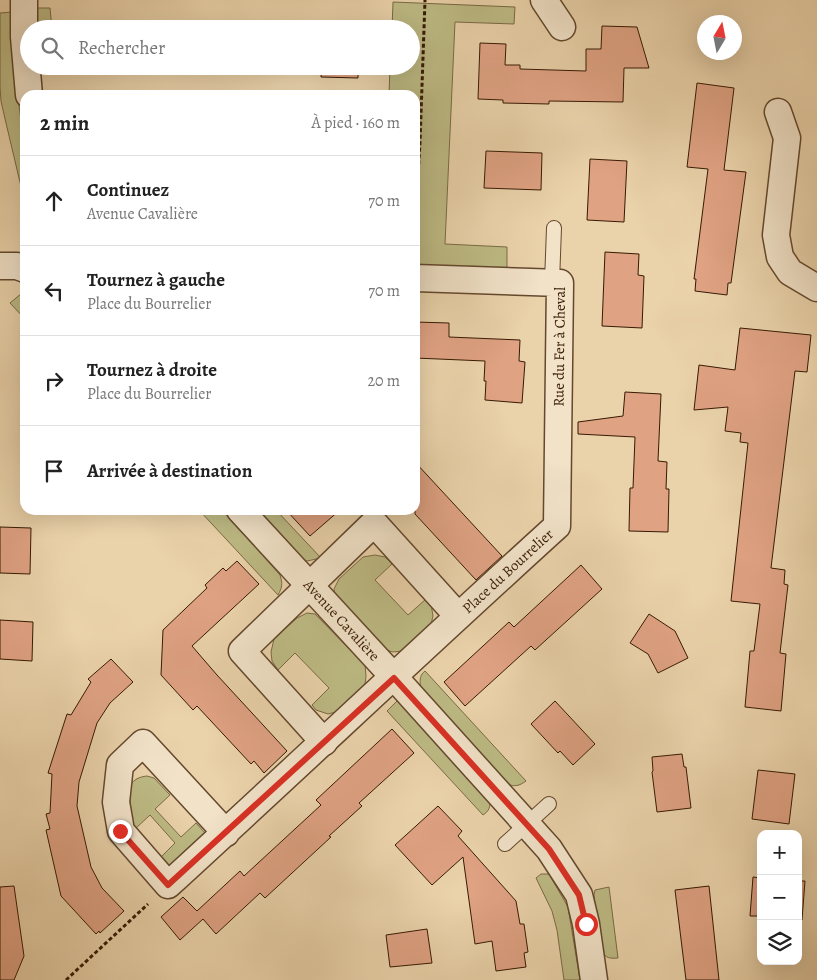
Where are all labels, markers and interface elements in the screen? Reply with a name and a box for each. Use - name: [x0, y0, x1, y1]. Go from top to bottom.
- north arrow: [697, 15, 742, 60]
- search box: [20, 20, 420, 75]
- icon: search: [38, 34, 66, 62]
- text: Rechercher: [78, 35, 165, 61]
- text: 2 min: [40, 109, 89, 137]
- text: À pied · 160 m: [311, 112, 400, 134]
- text: Continuez: [87, 177, 169, 203]
- icon: ahead: [40, 187, 68, 215]
- text: 70 m: [368, 190, 400, 212]
- text: Avenue Cavalière: [87, 203, 198, 225]
- text: Tournez à gauche: [87, 267, 225, 293]
- icon: left: [40, 277, 68, 305]
- text: 70 m: [368, 280, 400, 302]
- street label: Rue du Fer à Cheval: [548, 287, 570, 407]
- text: Place du Bourrelier: [87, 293, 211, 315]
- text: Tournez à droite: [87, 357, 217, 383]
- icon: right: [40, 367, 68, 395]
- text: 20 m: [367, 370, 400, 392]
- text: Place du Bourrelier: [87, 383, 211, 405]
- icon: arrive: [40, 457, 68, 485]
- text: Arrivée à destination: [87, 458, 252, 484]
- street label: Place du Bourrelier: [458, 524, 558, 618]
- street label: Avenue Cavalière: [298, 574, 384, 666]
- route end: [109, 820, 132, 843]
- map controls: [757, 830, 802, 965]
- button: +: [757, 830, 802, 875]
- button: −: [757, 875, 802, 920]
- route start: [575, 913, 598, 936]
- button: layers: [757, 920, 802, 965]

